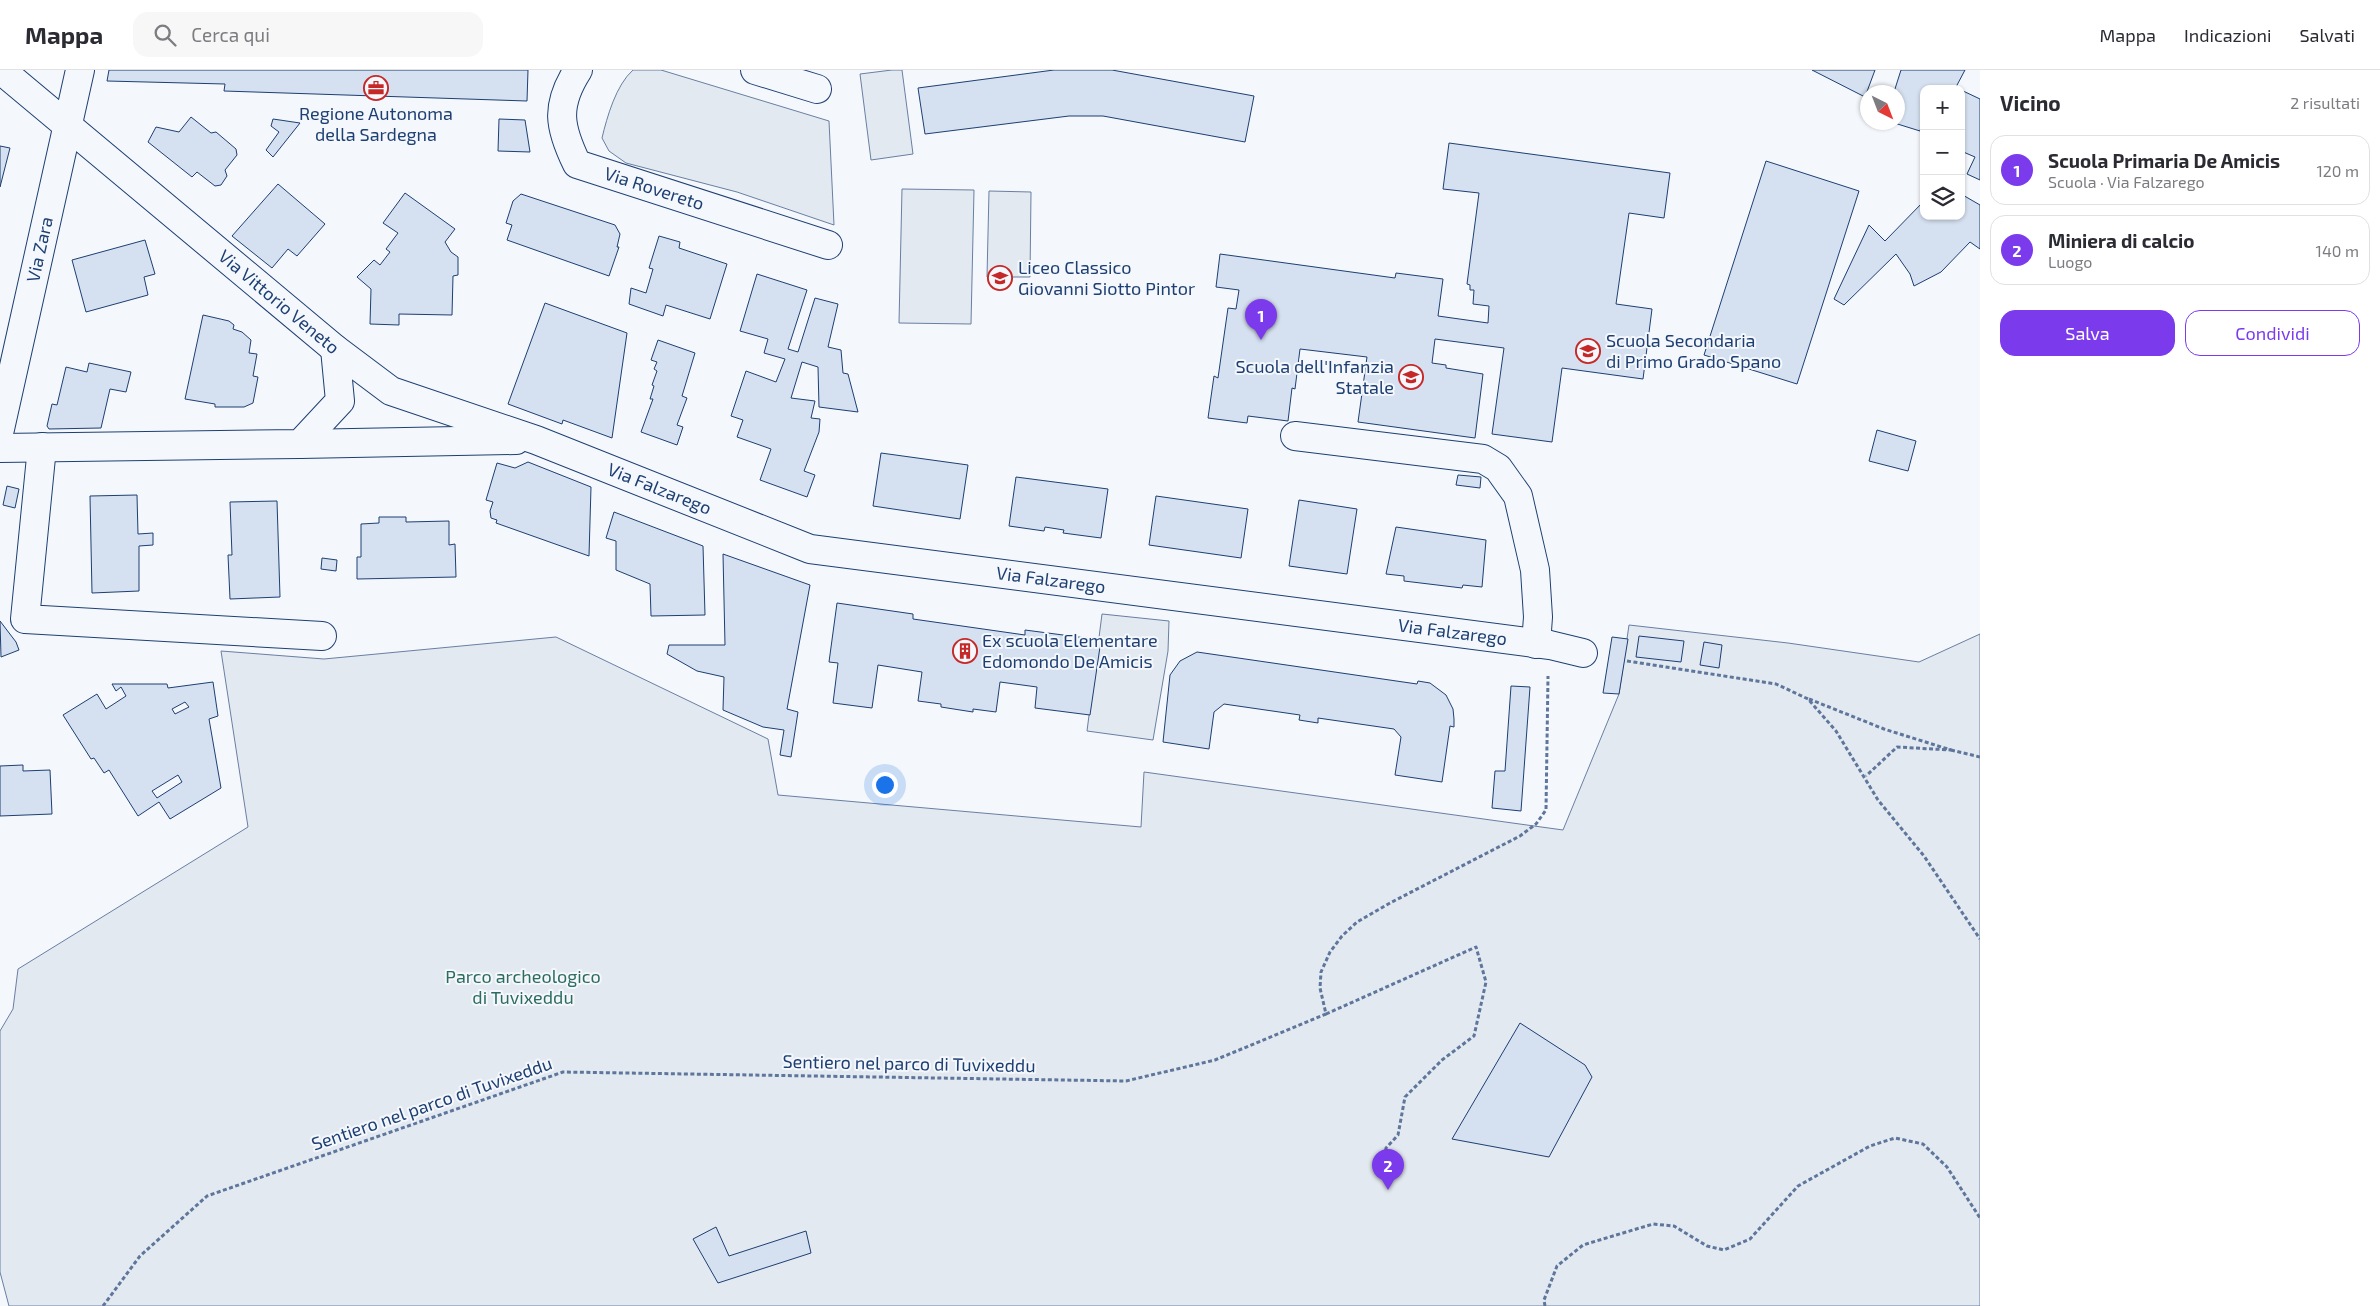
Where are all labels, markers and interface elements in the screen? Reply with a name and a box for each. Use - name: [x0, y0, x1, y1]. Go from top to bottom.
- search box: [133, 12, 483, 57]
- text: Mappa: [25, 20, 103, 49]
- icon: search: [151, 21, 179, 49]
- text: Cerca qui: [191, 23, 270, 46]
- text: Mappa: [2100, 24, 2156, 46]
- text: Indicazioni: [2184, 24, 2271, 46]
- text: Salvati: [2299, 24, 2355, 46]
- office icon: Regione Autonoma della Sardegna: [363, 75, 389, 101]
- north arrow: [1860, 85, 1905, 130]
- map controls: [1920, 85, 1965, 220]
- button: +: [1920, 85, 1965, 130]
- text: Vicino: [2000, 90, 2061, 115]
- text: 2 risultati: [2290, 93, 2360, 112]
- place label: Regione Autonoma della Sardegna: [299, 102, 453, 145]
- button: −: [1920, 130, 1965, 175]
- text: Scuola Primaria De Amicis: [2048, 149, 2280, 172]
- text: 1: [2014, 161, 2020, 180]
- text: 120 m: [2316, 161, 2359, 180]
- street label: Via Rovereto: [602, 162, 707, 214]
- text: Scuola · Via Falzarego: [2048, 172, 2205, 191]
- button: layers: [1920, 175, 1965, 220]
- street label: Via Zara: [21, 214, 57, 284]
- text: Miniera di calcio: [2048, 229, 2195, 252]
- text: 2: [2012, 241, 2022, 260]
- text: 140 m: [2316, 241, 2359, 260]
- street label: Via Vittorio Veneto: [214, 244, 344, 358]
- text: Luogo: [2048, 252, 2092, 271]
- place label: Liceo Classico Giovanni Siotto Pintor: [1018, 256, 1195, 299]
- school or university icon: Liceo Classico Giovanni Siotto Pintor: [987, 265, 1013, 291]
- pin: 1: [1245, 299, 1277, 340]
- button: Salva: [2000, 310, 2175, 356]
- button: Condividi: [2185, 310, 2360, 356]
- place label: Scuola Secondaria di Primo Grado Spano: [1606, 329, 1781, 372]
- school or university icon: Scuola Secondaria di Primo Grado Spano: [1575, 338, 1601, 364]
- place label: Scuola dell'Infanzia Statale: [1235, 355, 1394, 398]
- school or university icon: Scuola dell'Infanzia Statale: [1398, 364, 1424, 390]
- street label: Via Falzarego: [605, 458, 715, 519]
- street label: Via Falzarego: [995, 561, 1107, 597]
- street label: Via Falzarego: [1397, 613, 1508, 649]
- place label: Ex scuola Elementare Edomondo De Amicis: [982, 629, 1158, 672]
- building icon: Ex scuola Elementare Edomondo De Amicis: [952, 638, 978, 664]
- your location: [872, 772, 898, 798]
- park label: Parco archeologico di Tuvixeddu: [445, 965, 601, 1008]
- street label: Sentiero nel parco di Tuvixeddu: [782, 1050, 1036, 1076]
- street label: Sentiero nel parco di Tuvixeddu: [308, 1051, 555, 1155]
- pin: 2: [1372, 1149, 1404, 1190]

